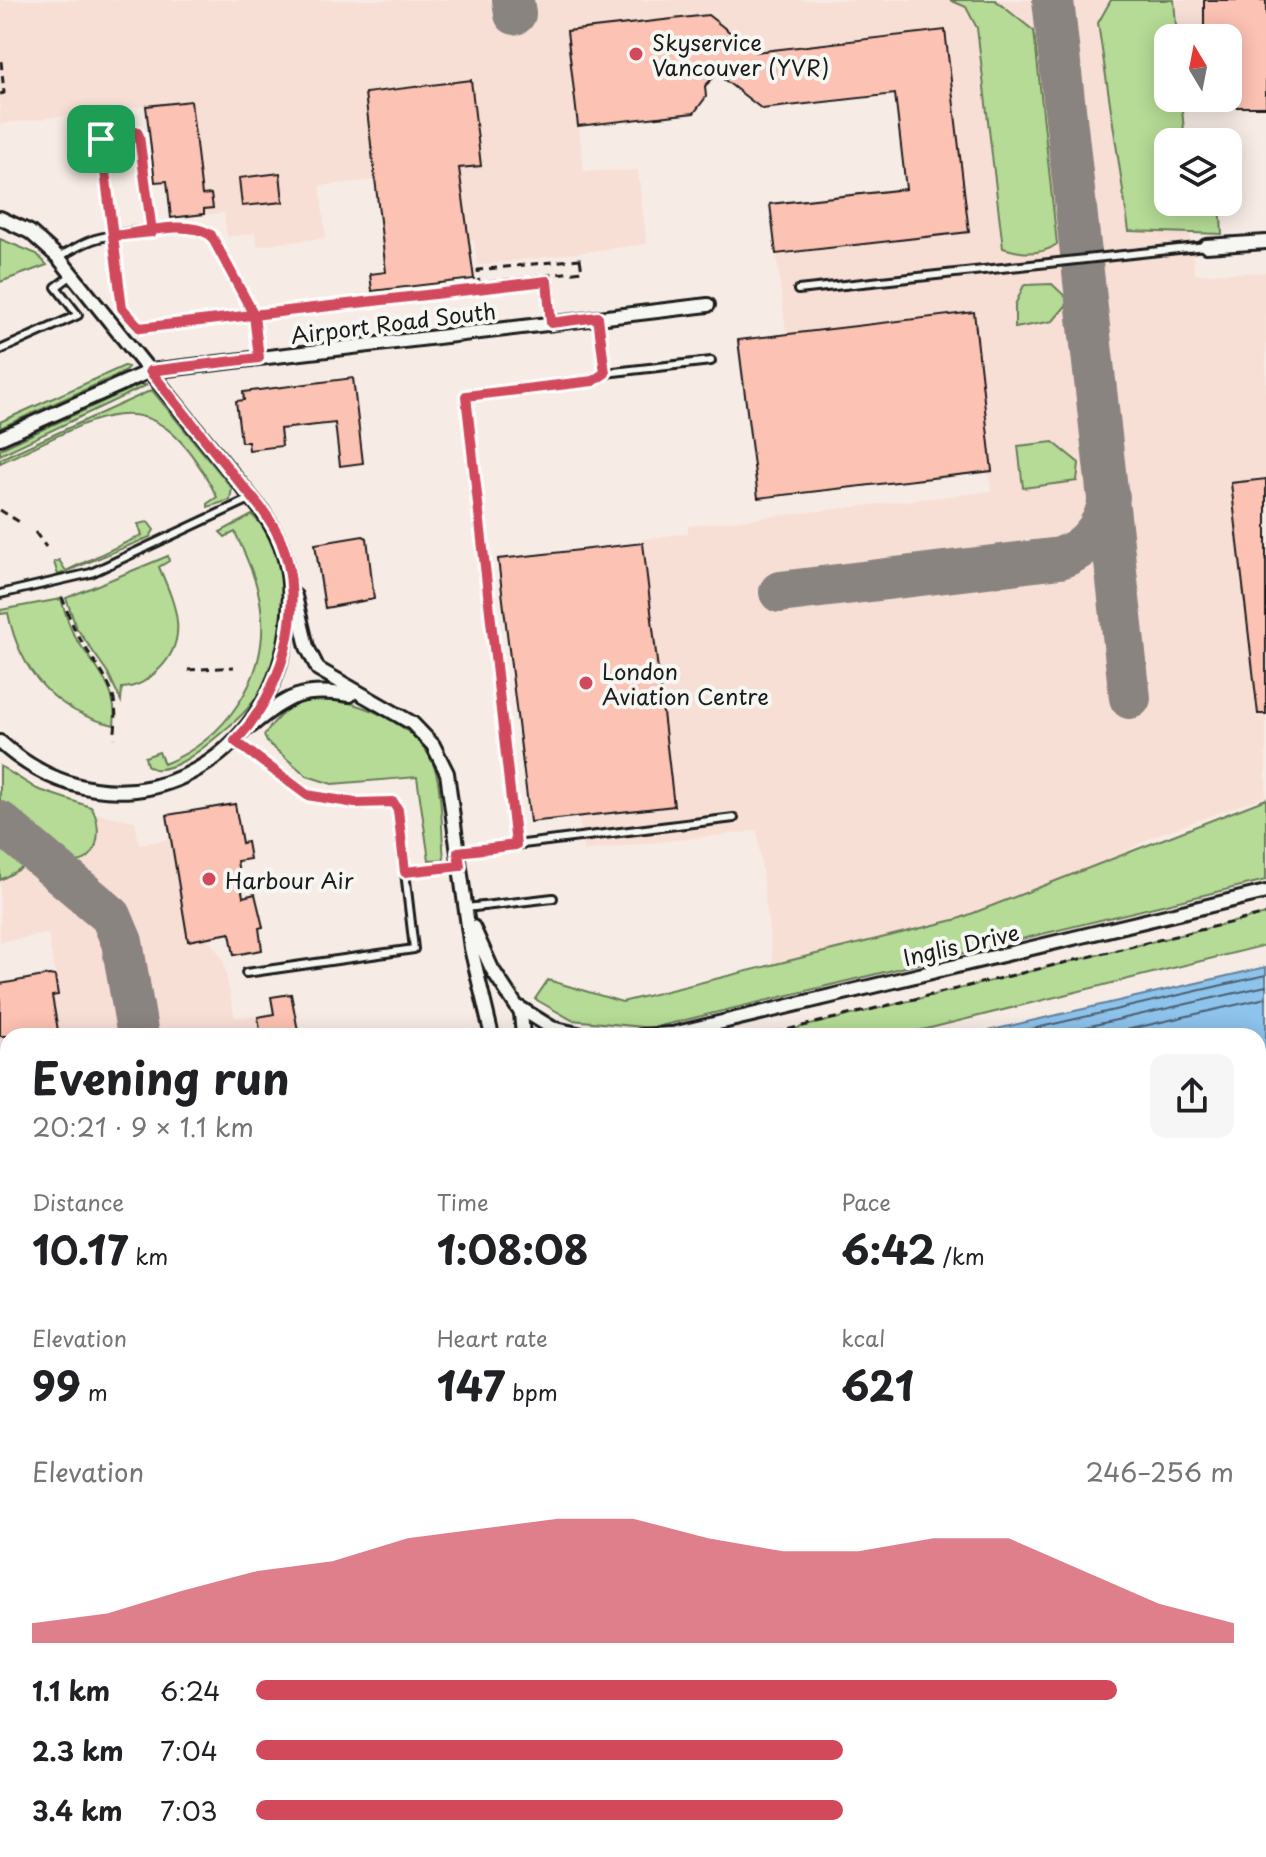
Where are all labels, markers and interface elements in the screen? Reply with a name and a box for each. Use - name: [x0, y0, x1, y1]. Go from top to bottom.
- north arrow: [1154, 24, 1242, 112]
- map controls: [1154, 24, 1242, 216]
- place label: Skyservice Vancouver (YVR): [652, 25, 829, 83]
- marker: Skyservice Vancouver (YVR): [627, 45, 645, 63]
- pin: [67, 105, 135, 173]
- icon: arrive: [79, 117, 123, 161]
- button: layers: [1154, 128, 1242, 216]
- street label: Airport Road South: [289, 293, 497, 351]
- place label: London Aviation Centre: [602, 654, 769, 712]
- marker: London Aviation Centre: [577, 674, 595, 692]
- place label: Harbour Air: [225, 863, 354, 896]
- marker: Harbour Air: [200, 870, 218, 888]
- street label: Inglis Drive: [900, 915, 1022, 973]
- text: Evening run: [32, 1044, 290, 1110]
- button: share: [1150, 1054, 1234, 1138]
- text: 20:21 · 9 × 1.1 km: [32, 1107, 254, 1146]
- text: Distance: [32, 1185, 124, 1218]
- text: Time: [437, 1185, 489, 1218]
- text: Pace: [841, 1185, 891, 1218]
- text: 10.17: [32, 1218, 128, 1279]
- text: 1:08:08: [437, 1218, 589, 1279]
- text: 6:42: [841, 1218, 936, 1279]
- text: km: [128, 1239, 168, 1272]
- text: /km: [936, 1239, 985, 1272]
- text: Elevation: [32, 1321, 127, 1354]
- text: Heart rate: [437, 1321, 548, 1354]
- text: kcal: [841, 1321, 885, 1354]
- text: 99: [32, 1354, 81, 1415]
- text: 147: [437, 1354, 505, 1415]
- text: 621: [841, 1354, 914, 1415]
- text: m: [81, 1375, 108, 1408]
- text: bpm: [505, 1375, 558, 1408]
- text: Elevation: [32, 1452, 144, 1491]
- text: 246–256 m: [1085, 1452, 1234, 1491]
- text: 1.1 km: [32, 1671, 110, 1710]
- text: 6:24: [160, 1671, 221, 1710]
- text: 2.3 km: [32, 1731, 124, 1770]
- text: 7:04: [160, 1731, 218, 1770]
- text: 3.4 km: [32, 1791, 123, 1830]
- text: 7:03: [160, 1791, 217, 1830]

